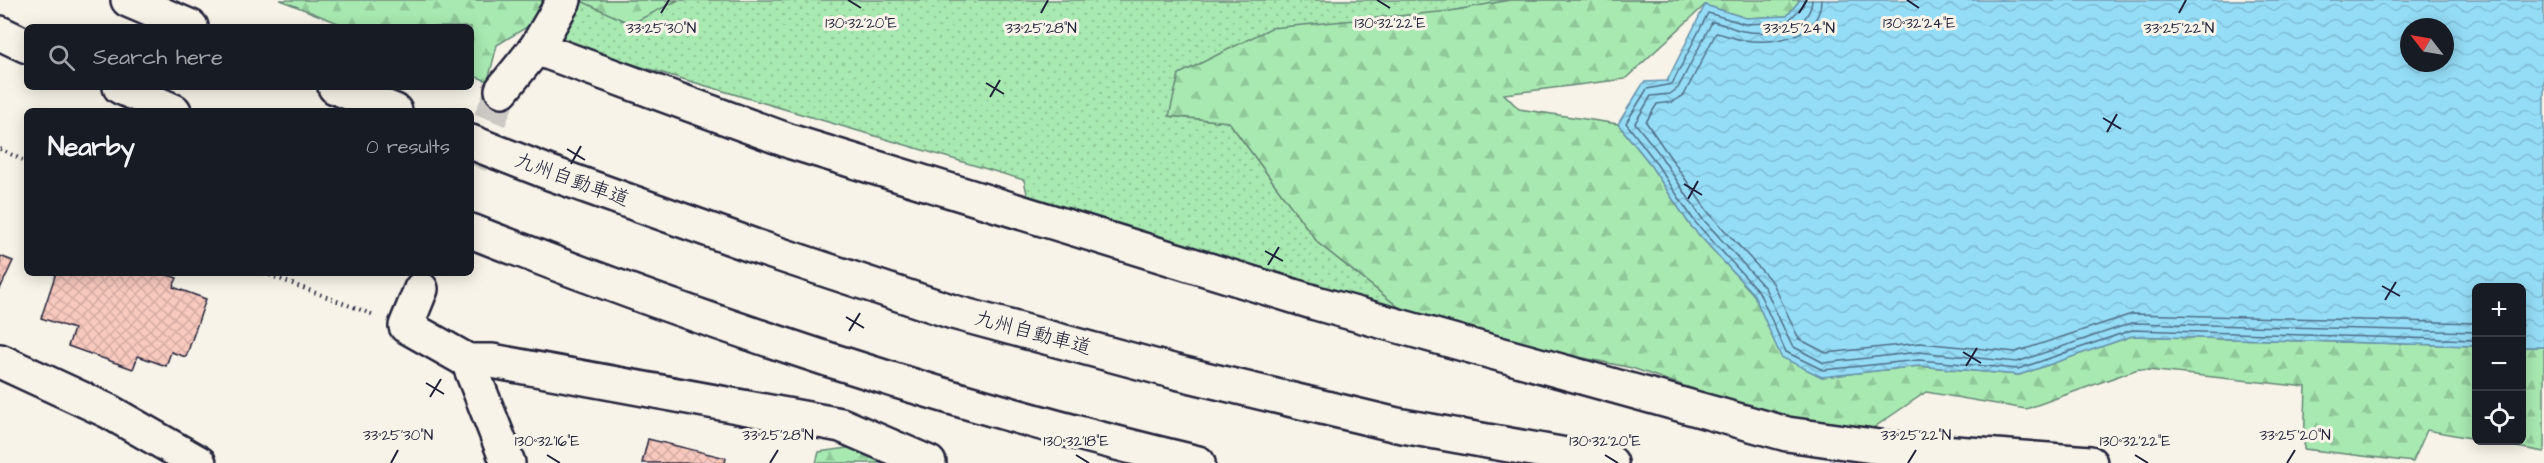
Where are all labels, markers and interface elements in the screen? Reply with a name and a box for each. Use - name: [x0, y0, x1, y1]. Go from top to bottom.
- text: 130°32'20"E: [825, 13, 897, 34]
- text: 130°32'22"E: [1355, 13, 1425, 34]
- text: 130°32'24"E: [1883, 13, 1955, 34]
- text: 33°25'30"N: [626, 18, 696, 39]
- text: 33°25'28"N: [1005, 18, 1077, 39]
- text: 33°25'24"N: [1763, 18, 1835, 39]
- text: 33°25'22"N: [2144, 18, 2214, 39]
- north arrow: [2400, 18, 2454, 72]
- search box: [24, 24, 474, 90]
- icon: search: [45, 41, 78, 74]
- text: Search here: [93, 42, 223, 73]
- text: Nearby: [48, 129, 135, 165]
- text: 0 results: [366, 133, 450, 161]
- street label: 九州自動車道: [511, 146, 633, 214]
- map controls: [2472, 283, 2526, 445]
- button: +: [2472, 283, 2526, 337]
- street label: 九州自動車道: [971, 304, 1095, 362]
- button: −: [2472, 337, 2526, 391]
- button: locate: [2472, 391, 2526, 445]
- text: 33°25'30"N: [363, 425, 433, 446]
- text: 33°25'28"N: [742, 425, 814, 446]
- text: 33°25'22"N: [1881, 425, 1951, 446]
- text: 33°25'20"N: [2259, 425, 2331, 446]
- text: 130°32'16"E: [515, 431, 579, 452]
- text: 130°32'18"E: [1043, 431, 1109, 452]
- text: 130°32'20"E: [1569, 431, 1641, 452]
- text: 130°32'22"E: [2100, 431, 2170, 452]

